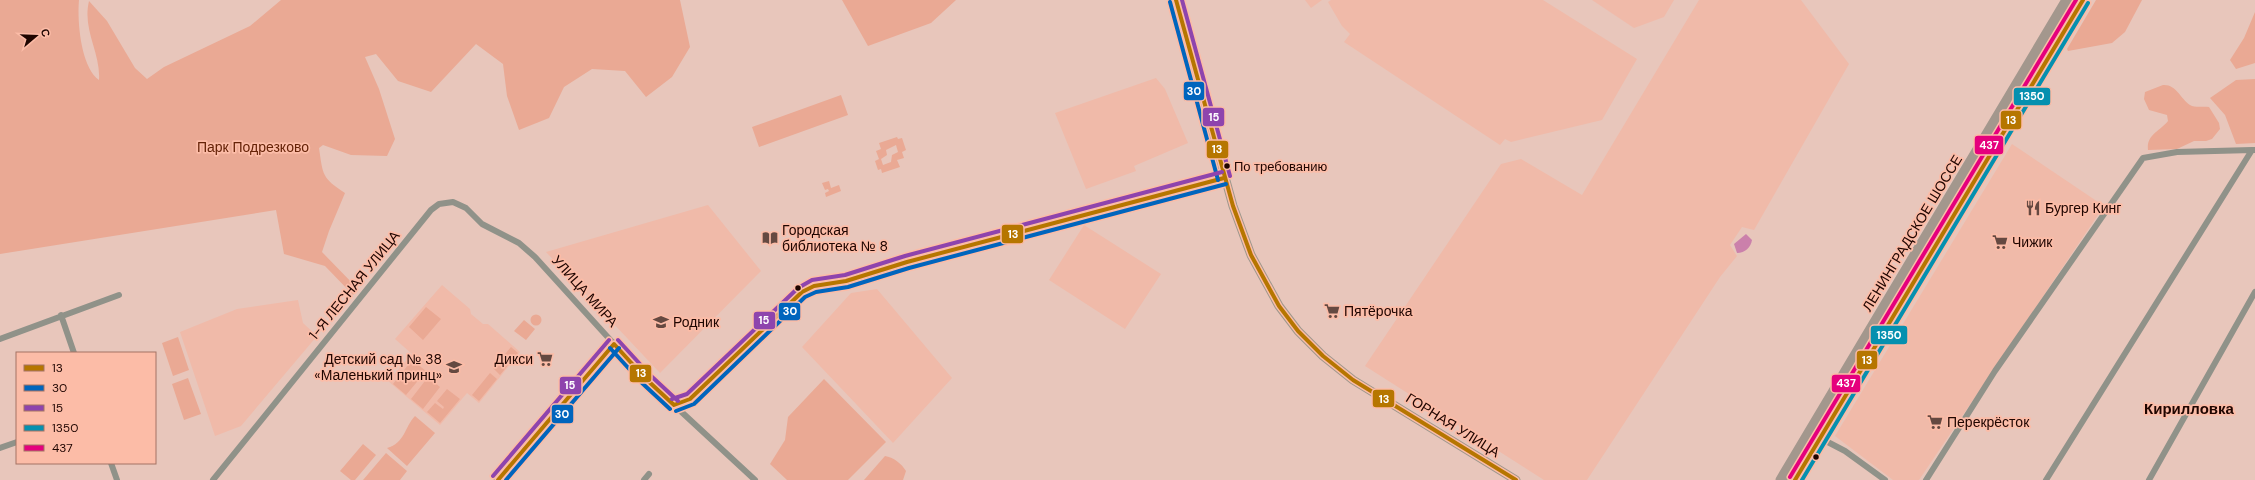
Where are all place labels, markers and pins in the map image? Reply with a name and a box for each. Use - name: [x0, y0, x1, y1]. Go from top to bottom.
- place label: По требованию: [1234, 158, 1327, 175]
- marker: По требованию: [1222, 161, 1232, 171]
- restaurant icon: Бургер Кинг: [2024, 199, 2042, 217]
- place label: Бургер Кинг: [2045, 199, 2121, 217]
- place label: Городская библиотека № 8: [782, 221, 888, 255]
- library icon: Городская библиотека № 8: [761, 229, 779, 247]
- supermarket icon: Чижик: [1991, 233, 2009, 251]
- place label: Чижик: [2012, 233, 2053, 251]
- unlabelled marker: [793, 283, 803, 293]
- supermarket icon: Пятёрочка: [1323, 302, 1341, 320]
- place label: Пятёрочка: [1344, 302, 1413, 320]
- school or university icon: Родник: [652, 313, 670, 331]
- place label: Родник: [673, 313, 720, 331]
- place label: Детский сад № 38 «Маленький принц»: [314, 350, 442, 384]
- place label: Дикси: [495, 350, 533, 368]
- supermarket icon: Дикси: [536, 350, 554, 368]
- school or university icon: Детский сад № 38 «Маленький принц»: [445, 358, 463, 376]
- supermarket icon: Перекрёсток: [1926, 413, 1944, 431]
- place label: Перекрёсток: [1947, 413, 2030, 431]
- unlabelled marker: [1811, 452, 1821, 462]

